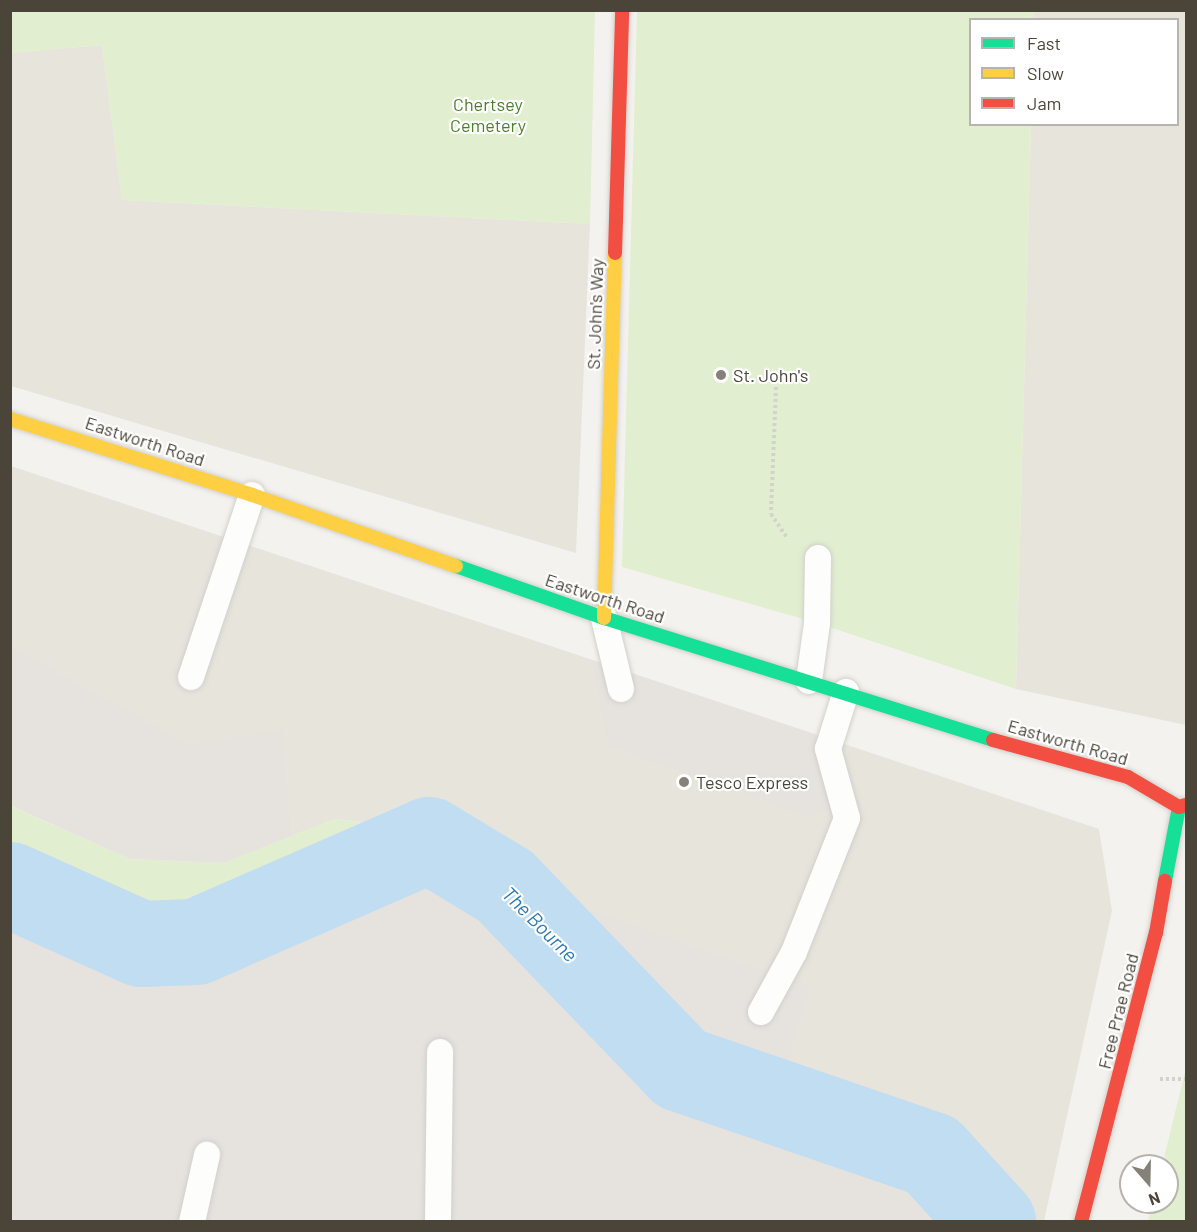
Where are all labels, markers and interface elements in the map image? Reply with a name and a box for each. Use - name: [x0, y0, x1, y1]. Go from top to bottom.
- legend: [969, 18, 1179, 126]
- text: Fast: [1027, 32, 1061, 54]
- text: Slow: [1027, 62, 1064, 84]
- text: Jam: [1027, 92, 1061, 114]
- park label: Chertsey Cemetery: [450, 94, 526, 136]
- street label: St. John's Way: [582, 258, 608, 370]
- place label: St. John's: [733, 364, 808, 386]
- marker: St. John's: [714, 368, 728, 382]
- street label: Eastworth Road: [83, 412, 207, 470]
- street label: Eastworth Road: [543, 569, 667, 627]
- street label: Eastworth Road: [1005, 714, 1131, 770]
- place label: Tesco Express: [696, 771, 808, 793]
- marker: Tesco Express: [677, 775, 691, 789]
- water label: The Bourne: [497, 881, 583, 967]
- street label: Free Prae Road: [1093, 951, 1143, 1071]
- north arrow: [1119, 1154, 1179, 1214]
- text: N: [1146, 1189, 1163, 1210]

